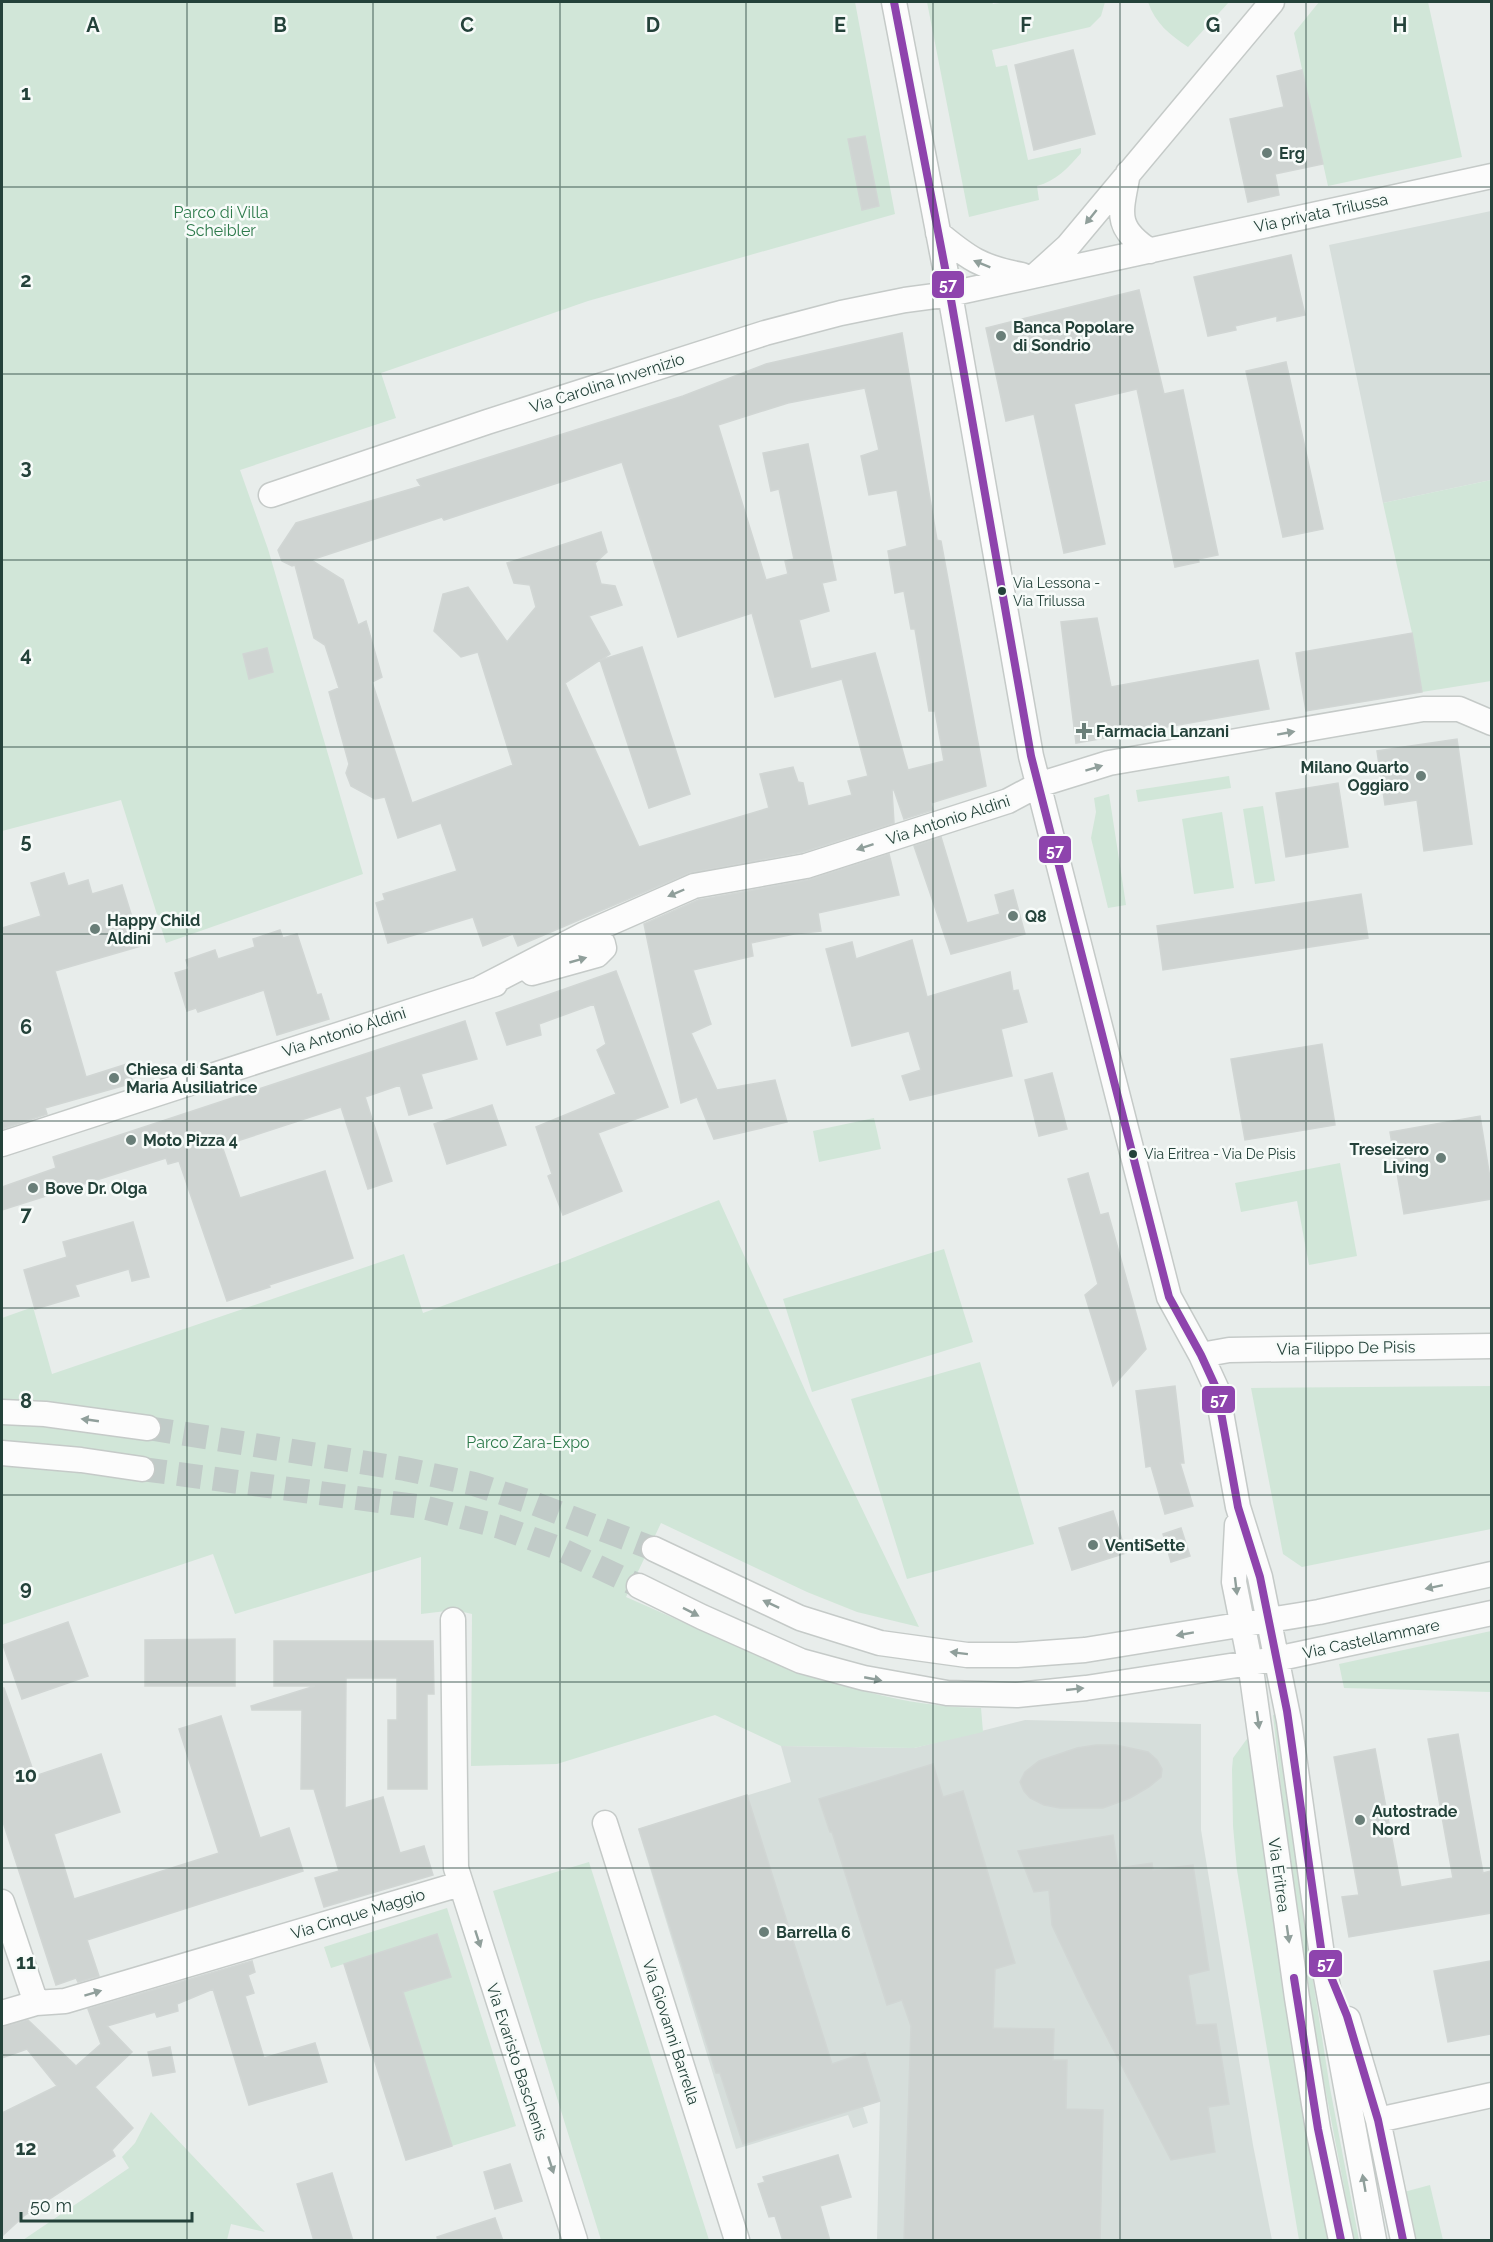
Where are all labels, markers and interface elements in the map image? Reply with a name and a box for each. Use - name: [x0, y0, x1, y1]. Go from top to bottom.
- text: A: [86, 13, 100, 37]
- text: B: [273, 13, 287, 37]
- text: C: [460, 13, 474, 37]
- text: D: [646, 13, 660, 37]
- text: E: [834, 13, 846, 37]
- text: F: [1020, 13, 1032, 37]
- text: G: [1206, 13, 1220, 37]
- text: H: [1393, 13, 1407, 37]
- text: 1: [21, 81, 31, 105]
- place label: Erg: [1279, 144, 1305, 163]
- marker: Erg: [1260, 146, 1274, 160]
- street label: Via privata Trilussa: [1252, 190, 1390, 236]
- park label: Parco di Villa Scheibler: [174, 203, 269, 240]
- one-way arrow: [1085, 209, 1098, 225]
- one-way arrow: [972, 259, 990, 269]
- text: 2: [20, 268, 32, 292]
- line badge: 57: [931, 270, 965, 299]
- text: 57: [939, 275, 957, 294]
- place label: Banca Popolare di Sondrio: [1013, 318, 1134, 355]
- marker: Banca Popolare di Sondrio: [994, 329, 1008, 343]
- street label: Via Carolina Invernizio: [527, 349, 687, 417]
- text: 3: [20, 455, 32, 479]
- place label: Via Lessona - Via Trilussa: [1013, 575, 1100, 609]
- marker: Via Lessona - Via Trilussa: [996, 585, 1008, 597]
- text: 4: [20, 642, 32, 666]
- place label: Farmacia Lanzani: [1096, 722, 1229, 741]
- marker: Farmacia Lanzani: [1077, 724, 1091, 738]
- one-way arrow: [1276, 728, 1295, 737]
- place label: Milano Quarto Oggiaro: [1301, 758, 1409, 795]
- one-way arrow: [1085, 763, 1103, 772]
- marker: Milano Quarto Oggiaro: [1414, 769, 1428, 783]
- street label: Via Antonio Aldini: [884, 791, 1012, 849]
- text: 5: [20, 829, 32, 853]
- line badge: 57: [1038, 835, 1072, 864]
- text: 57: [1046, 841, 1064, 860]
- one-way arrow: [856, 843, 874, 852]
- one-way arrow: [668, 889, 685, 898]
- place label: Q8: [1025, 907, 1047, 926]
- marker: Q8: [1006, 909, 1020, 923]
- place label: Happy Child Aldini: [107, 911, 200, 948]
- marker: Happy Child Aldini: [88, 922, 102, 936]
- one-way arrow: [569, 955, 587, 964]
- street label: Via Antonio Aldini: [280, 1003, 408, 1061]
- text: 6: [20, 1015, 32, 1039]
- place label: Chiesa di Santa Maria Ausiliatrice: [126, 1060, 258, 1097]
- marker: Chiesa di Santa Maria Ausiliatrice: [107, 1071, 121, 1085]
- place label: Moto Pizza 4: [143, 1131, 238, 1150]
- marker: Moto Pizza 4: [124, 1133, 138, 1147]
- place label: Treseizero Living: [1350, 1140, 1429, 1177]
- place label: Via Eritrea - Via De Pisis: [1144, 1146, 1296, 1162]
- marker: Via Eritrea - Via De Pisis: [1127, 1148, 1139, 1160]
- marker: Treseizero Living: [1434, 1151, 1448, 1165]
- place label: Bove Dr. Olga: [45, 1179, 147, 1198]
- marker: Bove Dr. Olga: [26, 1181, 40, 1195]
- text: 7: [20, 1202, 32, 1226]
- street label: Via Filippo De Pisis: [1277, 1337, 1416, 1359]
- line badge: 57: [1201, 1385, 1236, 1414]
- text: 8: [20, 1389, 32, 1413]
- text: 57: [1210, 1390, 1228, 1409]
- one-way arrow: [81, 1416, 100, 1425]
- park label: Parco Zara-Expo: [466, 1433, 590, 1452]
- place label: VentiSette: [1105, 1536, 1186, 1555]
- marker: VentiSette: [1086, 1538, 1100, 1552]
- text: 9: [20, 1576, 32, 1600]
- one-way arrow: [1231, 1577, 1240, 1596]
- one-way arrow: [1425, 1582, 1444, 1592]
- one-way arrow: [763, 1600, 780, 1609]
- one-way arrow: [683, 1607, 700, 1617]
- street label: Via Castellammare: [1301, 1615, 1441, 1663]
- one-way arrow: [1175, 1629, 1194, 1638]
- one-way arrow: [949, 1649, 968, 1658]
- one-way arrow: [864, 1675, 883, 1684]
- one-way arrow: [1065, 1684, 1084, 1694]
- one-way arrow: [1253, 1711, 1262, 1730]
- text: 10: [15, 1763, 37, 1787]
- place label: Autostrade Nord: [1372, 1802, 1458, 1839]
- marker: Autostrade Nord: [1353, 1813, 1367, 1827]
- street label: Via Eritrea: [1264, 1837, 1294, 1913]
- street label: Via Cinque Maggio: [289, 1885, 427, 1943]
- place label: Barrella 6: [776, 1923, 851, 1942]
- marker: Barrella 6: [757, 1925, 771, 1939]
- one-way arrow: [1283, 1925, 1292, 1944]
- one-way arrow: [474, 1930, 483, 1948]
- line badge: 57: [1308, 1949, 1343, 1978]
- text: 11: [16, 1950, 36, 1974]
- text: 57: [1317, 1954, 1335, 1973]
- street label: Via Giovanni Barrella: [639, 1957, 703, 2107]
- street label: Via Evaristo Baschenis: [483, 1981, 552, 2143]
- one-way arrow: [84, 1988, 102, 1997]
- text: 12: [15, 2136, 37, 2160]
- one-way arrow: [546, 2156, 556, 2174]
- one-way arrow: [1359, 2173, 1368, 2192]
- scale bar: [21, 2185, 192, 2223]
- text: 50 m: [30, 2195, 72, 2216]

